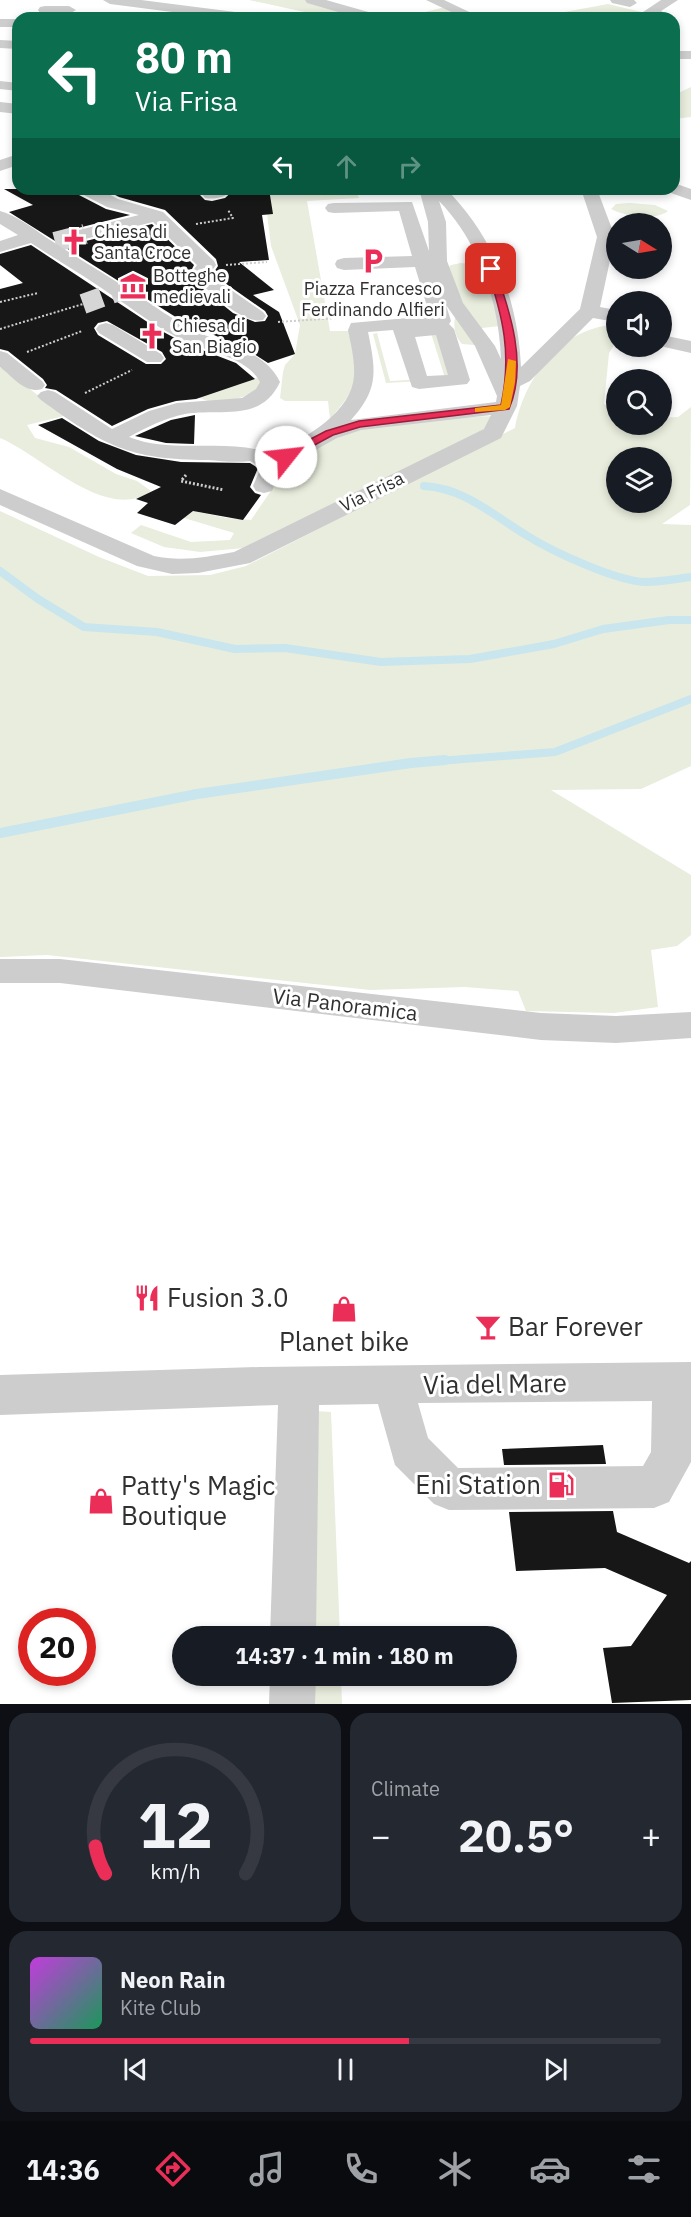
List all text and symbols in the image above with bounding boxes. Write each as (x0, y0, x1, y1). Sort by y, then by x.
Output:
text: 80 m (135, 30, 233, 85)
icon: left (36, 36, 114, 114)
text: Via Frisa (135, 83, 238, 118)
icon: left (267, 150, 300, 183)
icon: ahead (330, 150, 363, 183)
icon: right (393, 150, 426, 183)
north arrow (606, 213, 672, 279)
map controls (606, 213, 672, 513)
place label: Chiesa di Santa Croce (94, 220, 191, 264)
church icon: Chiesa di Santa Croce (59, 227, 89, 257)
pin (465, 243, 516, 294)
parking icon: Piazza Francesco Ferdinando Alfieri (358, 246, 388, 276)
icon: arrive (474, 252, 507, 285)
place label: Botteghe medievali (153, 264, 231, 308)
museum icon: Botteghe medievali (118, 271, 148, 301)
place label: Piazza Francesco Ferdinando Alfieri (301, 277, 445, 321)
button: sound (606, 291, 672, 357)
place label: Chiesa di San Biagio (172, 314, 257, 358)
church icon: Chiesa di San Biagio (137, 321, 167, 351)
button: search (606, 369, 672, 435)
position arrow (254, 425, 318, 489)
button: layers (606, 447, 672, 513)
street label: Via Frisa (336, 466, 408, 517)
street label: Via Panoramica (271, 981, 419, 1027)
place label: Fusion 3.0 (167, 1280, 289, 1314)
restaurant icon: Fusion 3.0 (132, 1283, 162, 1313)
shop icon: Planet bike (329, 1294, 359, 1324)
place label: Bar Forever (508, 1309, 643, 1343)
bar icon: Bar Forever (473, 1312, 503, 1342)
place label: Planet bike (279, 1324, 409, 1358)
street label: Via del Mare (423, 1365, 567, 1401)
place label: Eni Station (415, 1467, 541, 1501)
place label: Patty's Magic Boutique (121, 1468, 275, 1532)
fuel station icon: Eni Station (546, 1470, 576, 1500)
shop icon: Patty's Magic Boutique (86, 1486, 116, 1516)
speed limit sign: 20 (18, 1608, 96, 1686)
text: 14:37 · 1 min · 180 m (235, 1641, 454, 1670)
text: Climate (371, 1775, 440, 1802)
text: 12 (138, 1784, 212, 1865)
text: 20.5° (458, 1806, 574, 1864)
text: − (371, 1814, 391, 1857)
text: + (641, 1814, 661, 1857)
text: km/h (150, 1858, 200, 1886)
text: Neon Rain (120, 1965, 226, 1994)
text: Kite Club (120, 1994, 201, 2021)
icon: previous (119, 2053, 152, 2086)
icon: pause (329, 2053, 362, 2086)
icon: next (539, 2053, 572, 2086)
icon: directions (152, 2148, 194, 2190)
icon: music (246, 2148, 288, 2190)
icon: phone (340, 2148, 382, 2190)
icon: climate (434, 2148, 476, 2190)
icon: car (529, 2148, 571, 2190)
icon: filters (623, 2148, 665, 2190)
text: 14:36 (26, 2152, 100, 2187)

